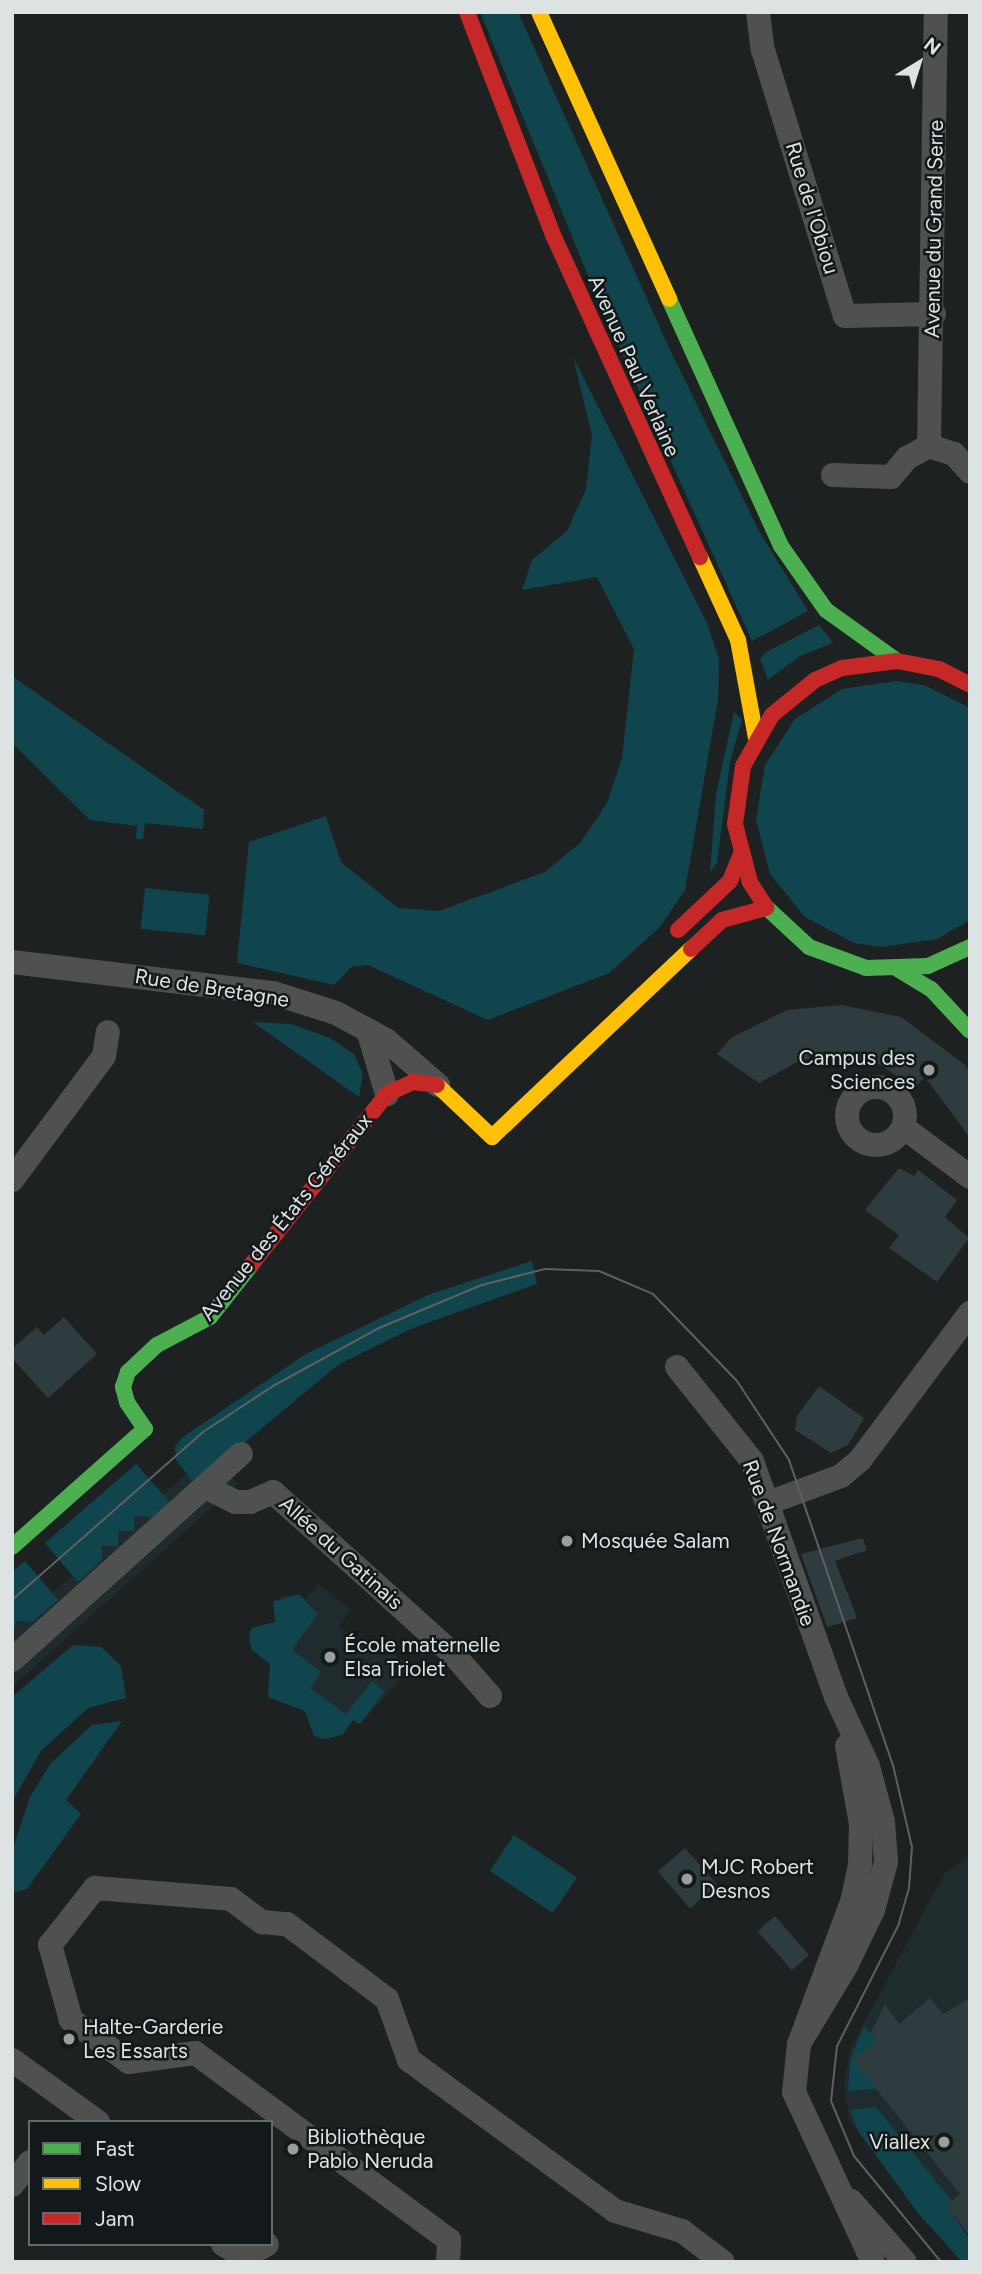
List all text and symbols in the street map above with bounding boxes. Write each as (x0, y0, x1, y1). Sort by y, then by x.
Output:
north arrow (884, 28, 954, 98)
text: N (919, 32, 945, 60)
street label: Avenue du Grand Serre (919, 120, 949, 338)
street label: Rue de l'Obiou (780, 139, 844, 277)
street label: Avenue Paul Verlaine (583, 271, 685, 461)
street label: Rue de Bretagne (133, 963, 291, 1013)
place label: Campus des Sciences (799, 1045, 915, 1095)
marker: Campus des Sciences (921, 1062, 937, 1078)
street label: Avenue des États Généraux (195, 1108, 377, 1326)
street label: Rue de Normandie (737, 1456, 821, 1630)
street label: Allée du Gatinais (274, 1491, 408, 1615)
place label: Mosquée Salam (581, 1528, 730, 1554)
marker: Mosquée Salam (559, 1533, 575, 1549)
place label: École maternelle Elsa Triolet (344, 1632, 500, 1682)
marker: École maternelle Elsa Triolet (322, 1649, 338, 1665)
place label: MJC Robert Desnos (701, 1854, 814, 1904)
marker: MJC Robert Desnos (679, 1871, 695, 1887)
place label: Halte-Garderie Les Essarts (83, 2014, 223, 2064)
marker: Halte-Garderie Les Essarts (61, 2031, 77, 2047)
legend (28, 2120, 273, 2246)
place label: Bibliothèque Pablo Neruda (307, 2124, 434, 2174)
place label: Viallex (869, 2129, 930, 2155)
marker: Viallex (936, 2134, 952, 2150)
text: Fast (95, 2136, 135, 2161)
marker: Bibliothèque Pablo Neruda (285, 2141, 301, 2157)
text: Slow (95, 2171, 141, 2196)
text: Jam (95, 2206, 134, 2231)

